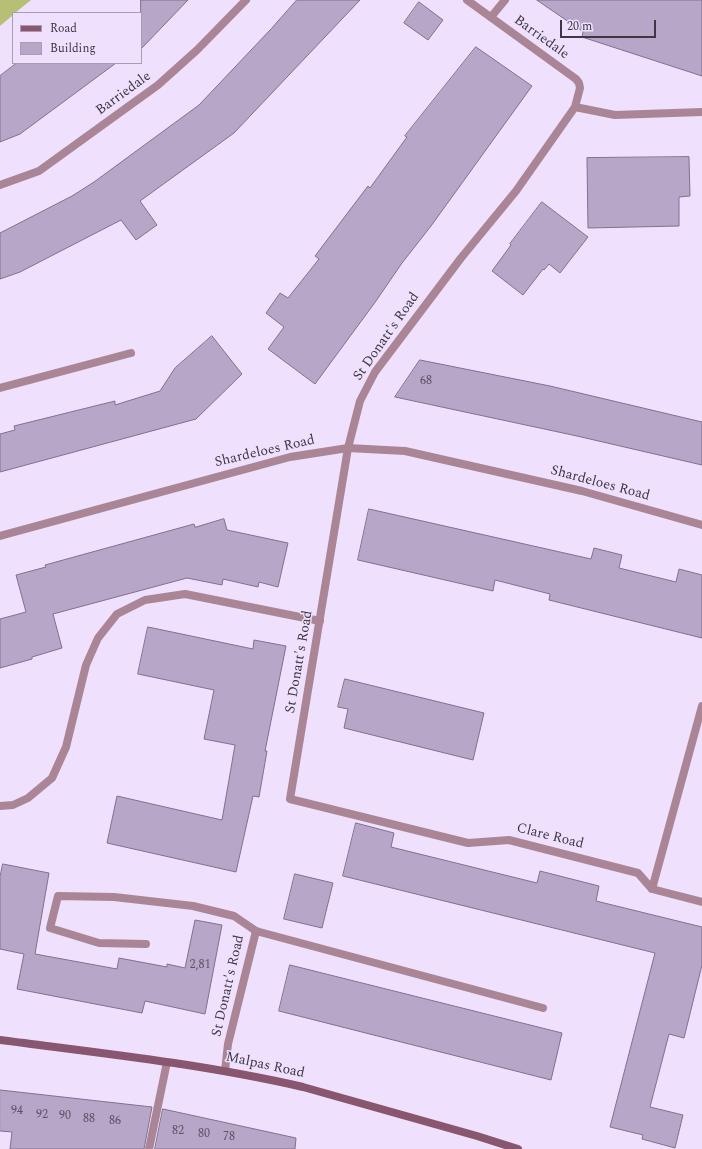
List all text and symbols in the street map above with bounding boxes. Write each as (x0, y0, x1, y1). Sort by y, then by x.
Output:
legend (12, 12, 142, 64)
street label: Barriedale (510, 12, 572, 64)
scale bar (562, 12, 658, 38)
text: 20 m (567, 17, 592, 36)
text: Road (50, 19, 77, 38)
text: Building (50, 39, 96, 58)
street label: Barriedale (93, 68, 155, 120)
street label: St Donatt's Road (350, 290, 424, 384)
house number: 68 (420, 375, 432, 389)
street label: Shardeloes Road (213, 432, 317, 472)
street label: Shardeloes Road (548, 463, 652, 505)
street label: St Donatt's Road (283, 609, 317, 715)
street label: Clare Road (515, 821, 585, 853)
street label: St Donatt's Road (209, 934, 249, 1038)
house number: 2,81 (190, 959, 210, 973)
street label: Malpas Road (224, 1049, 306, 1083)
house number: 94 (11, 1105, 23, 1119)
house number: 92 (36, 1109, 48, 1123)
house number: 90 (59, 1110, 71, 1124)
house number: 88 (83, 1113, 95, 1127)
house number: 86 (109, 1115, 121, 1129)
house number: 82 (172, 1125, 184, 1139)
house number: 80 (198, 1128, 210, 1142)
house number: 78 (223, 1131, 235, 1145)

